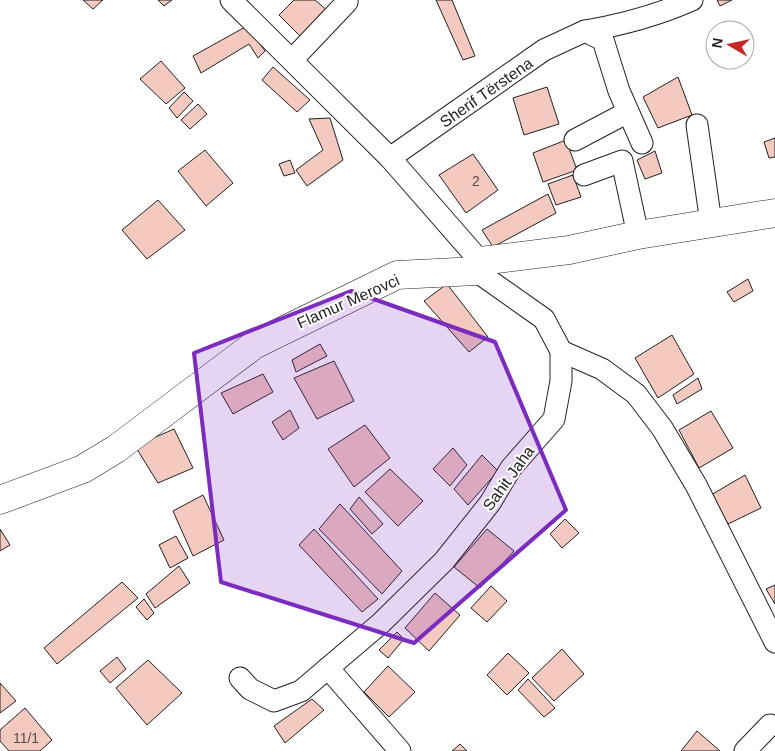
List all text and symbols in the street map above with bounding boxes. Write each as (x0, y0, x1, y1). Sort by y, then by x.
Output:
north arrow (705, 20, 755, 70)
text: N (708, 37, 726, 49)
street label: Sherif Tërstena (437, 54, 536, 131)
house number: 2 (472, 173, 480, 189)
street label: Flamur Merovci (294, 271, 402, 332)
street label: Sahit Jaha (479, 443, 538, 514)
house number: 11/1 (13, 730, 39, 746)

